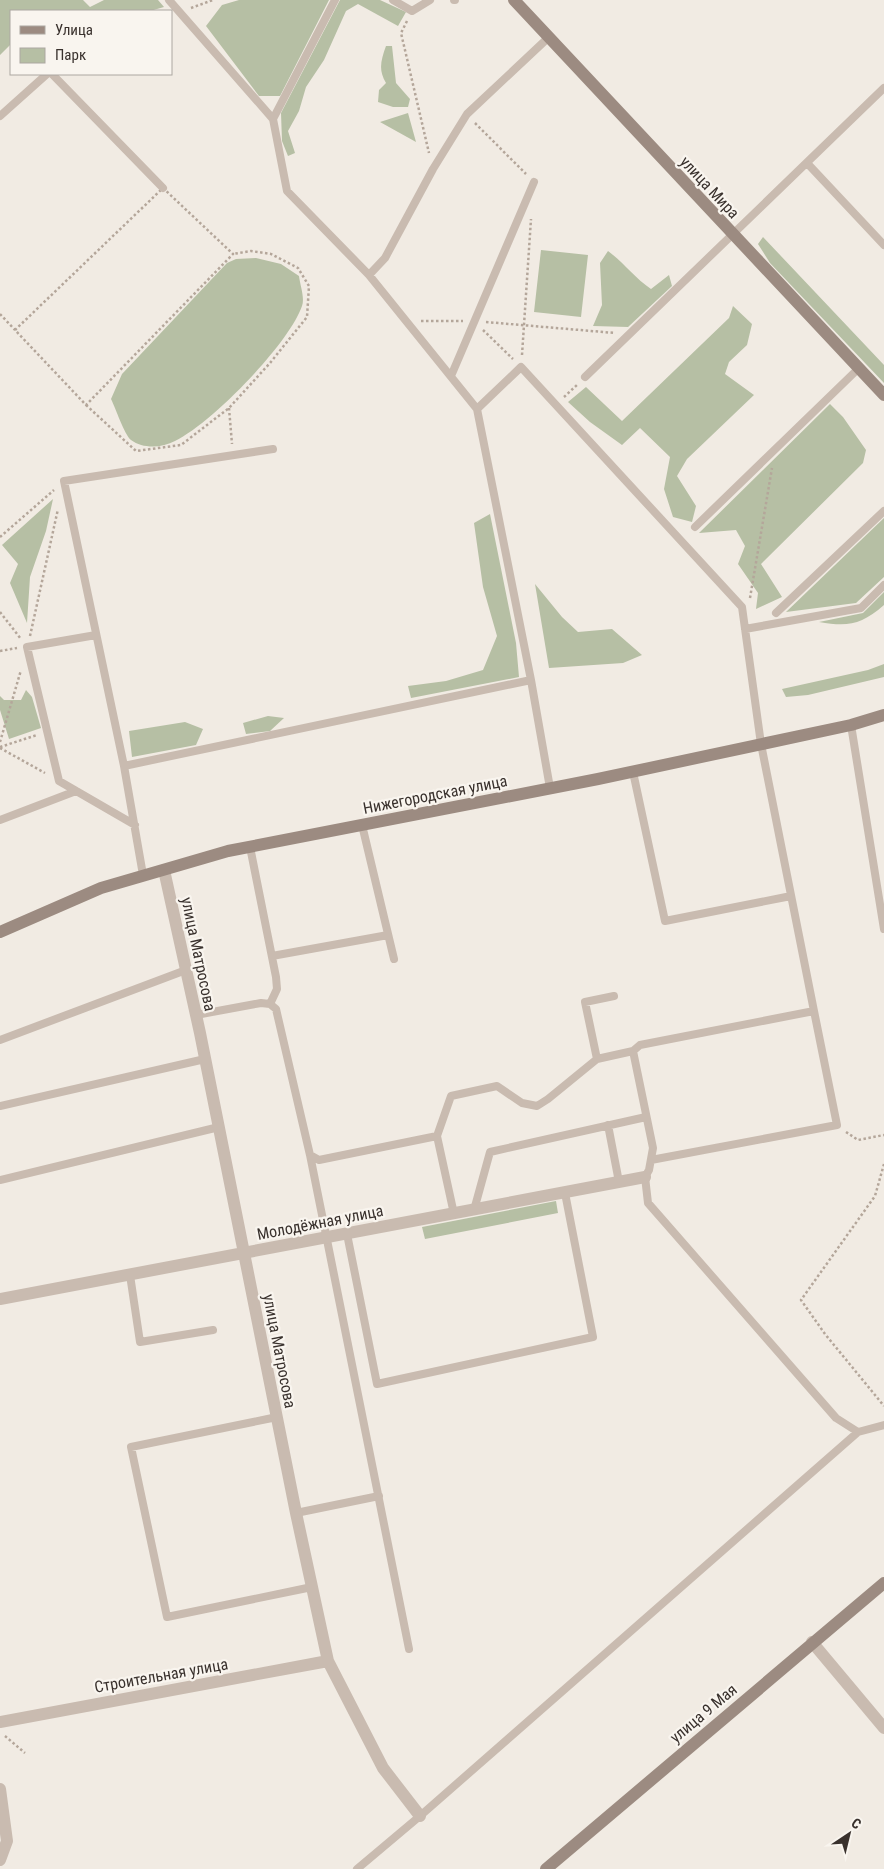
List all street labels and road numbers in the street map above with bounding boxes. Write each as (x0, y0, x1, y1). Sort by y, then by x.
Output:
street label: улица Мира (676, 152, 743, 222)
street label: Нижегородская улица (361, 771, 509, 818)
street label: улица Матросова (177, 895, 220, 1013)
street label: Молодёжная улица (255, 1201, 385, 1244)
street label: улица Матросова (259, 1292, 300, 1410)
street label: Строительная улица (93, 1654, 229, 1697)
street label: улица 9 Мая (666, 1680, 741, 1747)

